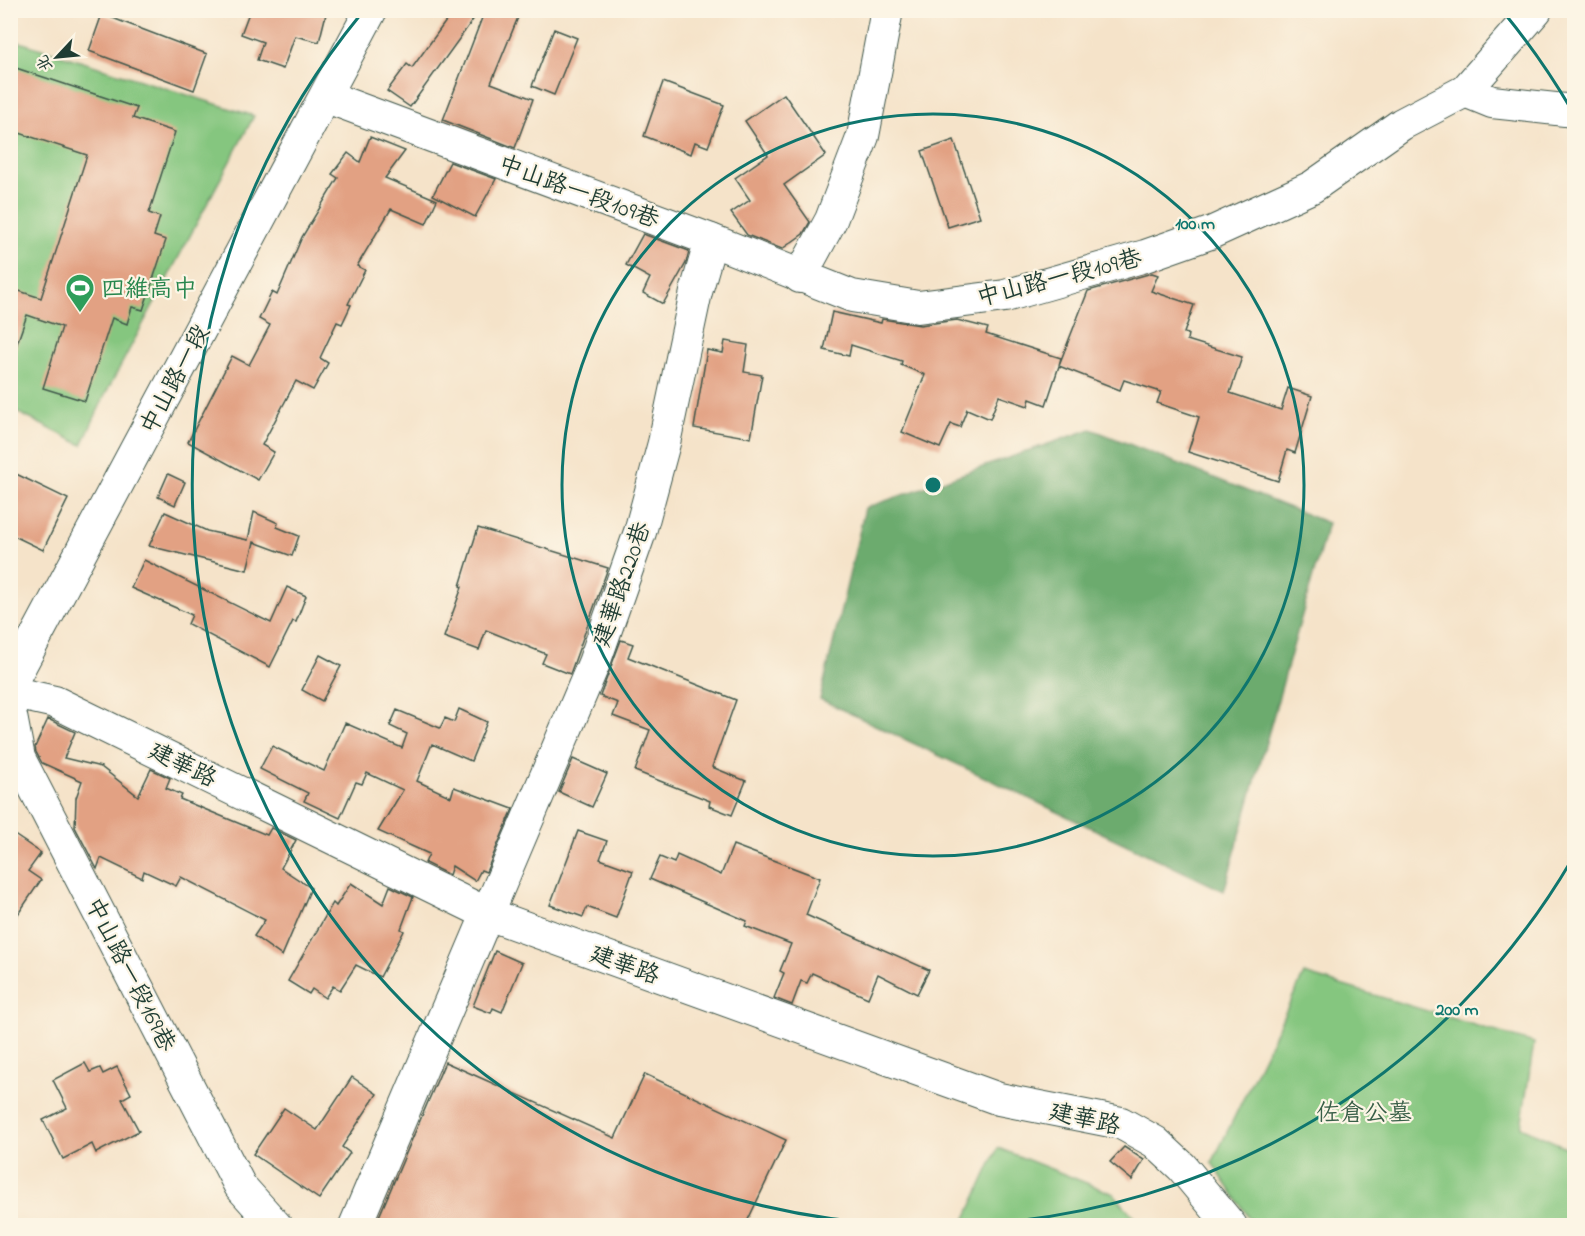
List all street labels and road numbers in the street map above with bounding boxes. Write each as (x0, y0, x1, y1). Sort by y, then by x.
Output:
street label: 中山路一段109巷 (493, 148, 664, 239)
street label: 中山路一段109巷 (973, 242, 1146, 317)
street label: 中山路一段 (133, 319, 220, 441)
street label: 建華路220巷 (586, 518, 661, 652)
street label: 建華路 (142, 735, 222, 798)
street label: 中山路一段169巷 (75, 892, 183, 1059)
street label: 建華路 (584, 938, 664, 995)
street label: 建華路 (1045, 1095, 1123, 1146)

